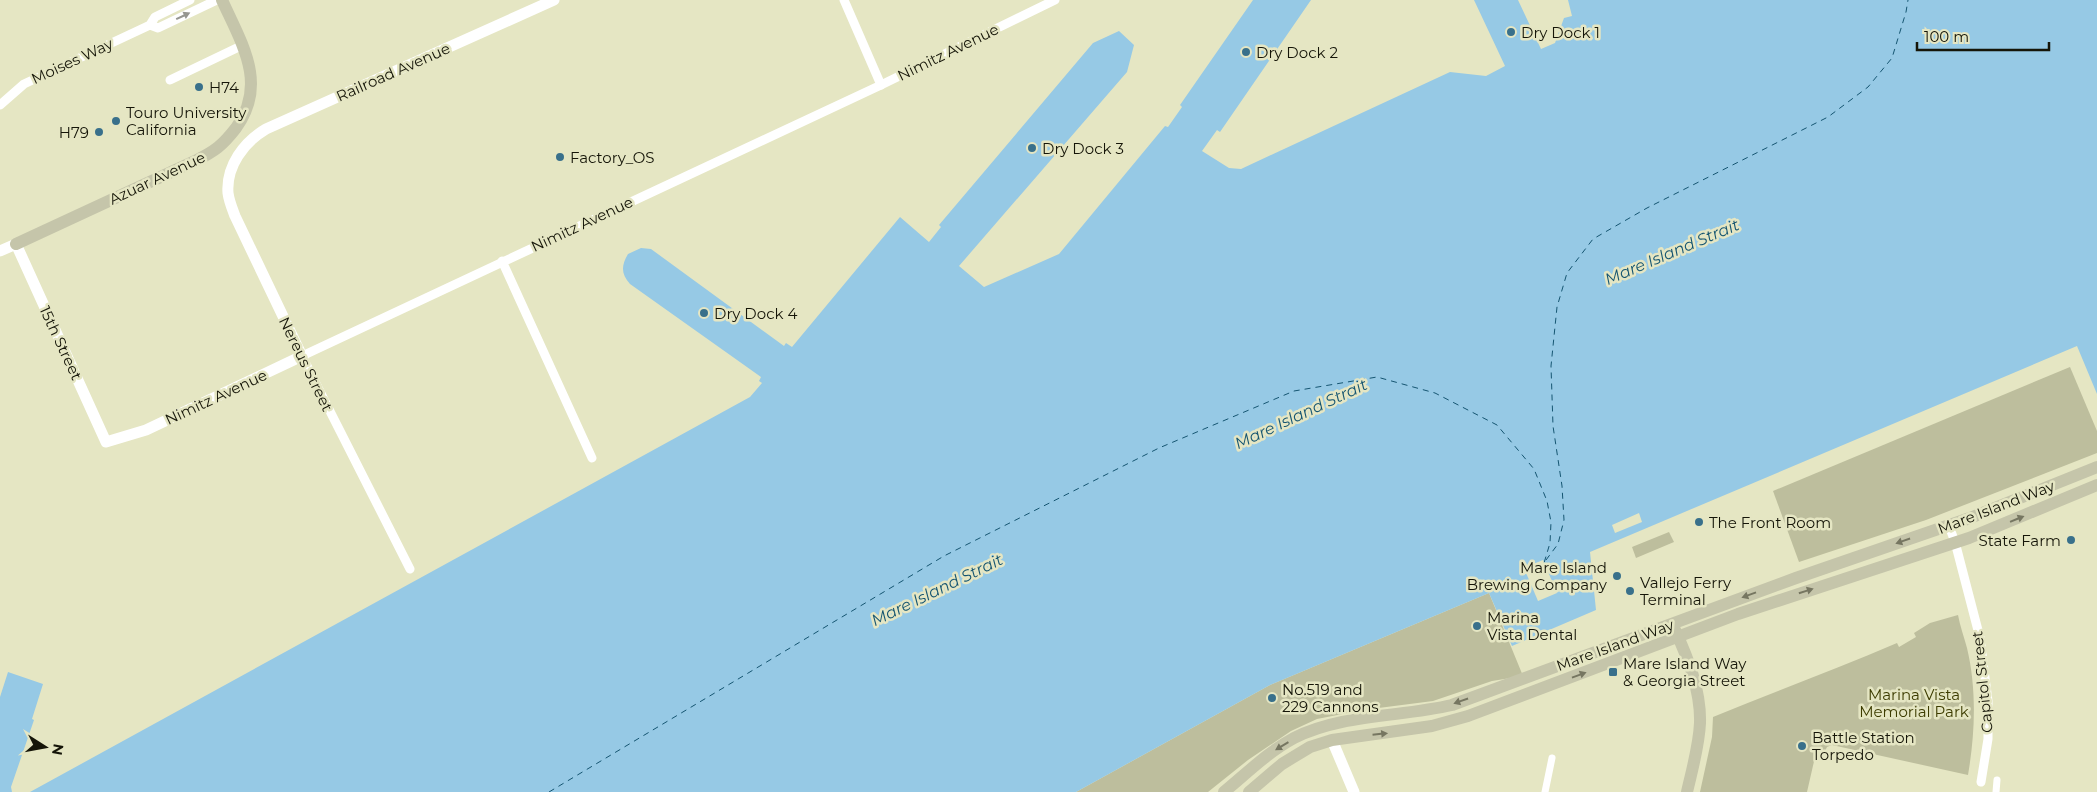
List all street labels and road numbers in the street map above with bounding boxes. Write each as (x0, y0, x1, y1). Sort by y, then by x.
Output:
street label: Nimitz Avenue (894, 19, 1002, 85)
street label: Moises Way (28, 33, 117, 88)
street label: Railroad Avenue (333, 38, 453, 106)
street label: Azuar Avenue (106, 147, 208, 209)
street label: Nimitz Avenue (528, 192, 636, 256)
street label: 15th Street (36, 303, 86, 383)
street label: Nereus Street (275, 314, 337, 414)
street label: Nimitz Avenue (162, 365, 270, 429)
street label: Mare Island Way (1935, 476, 2058, 538)
street label: Mare Island Way (1554, 615, 1677, 675)
street label: Capitol Street (1967, 630, 1997, 734)

